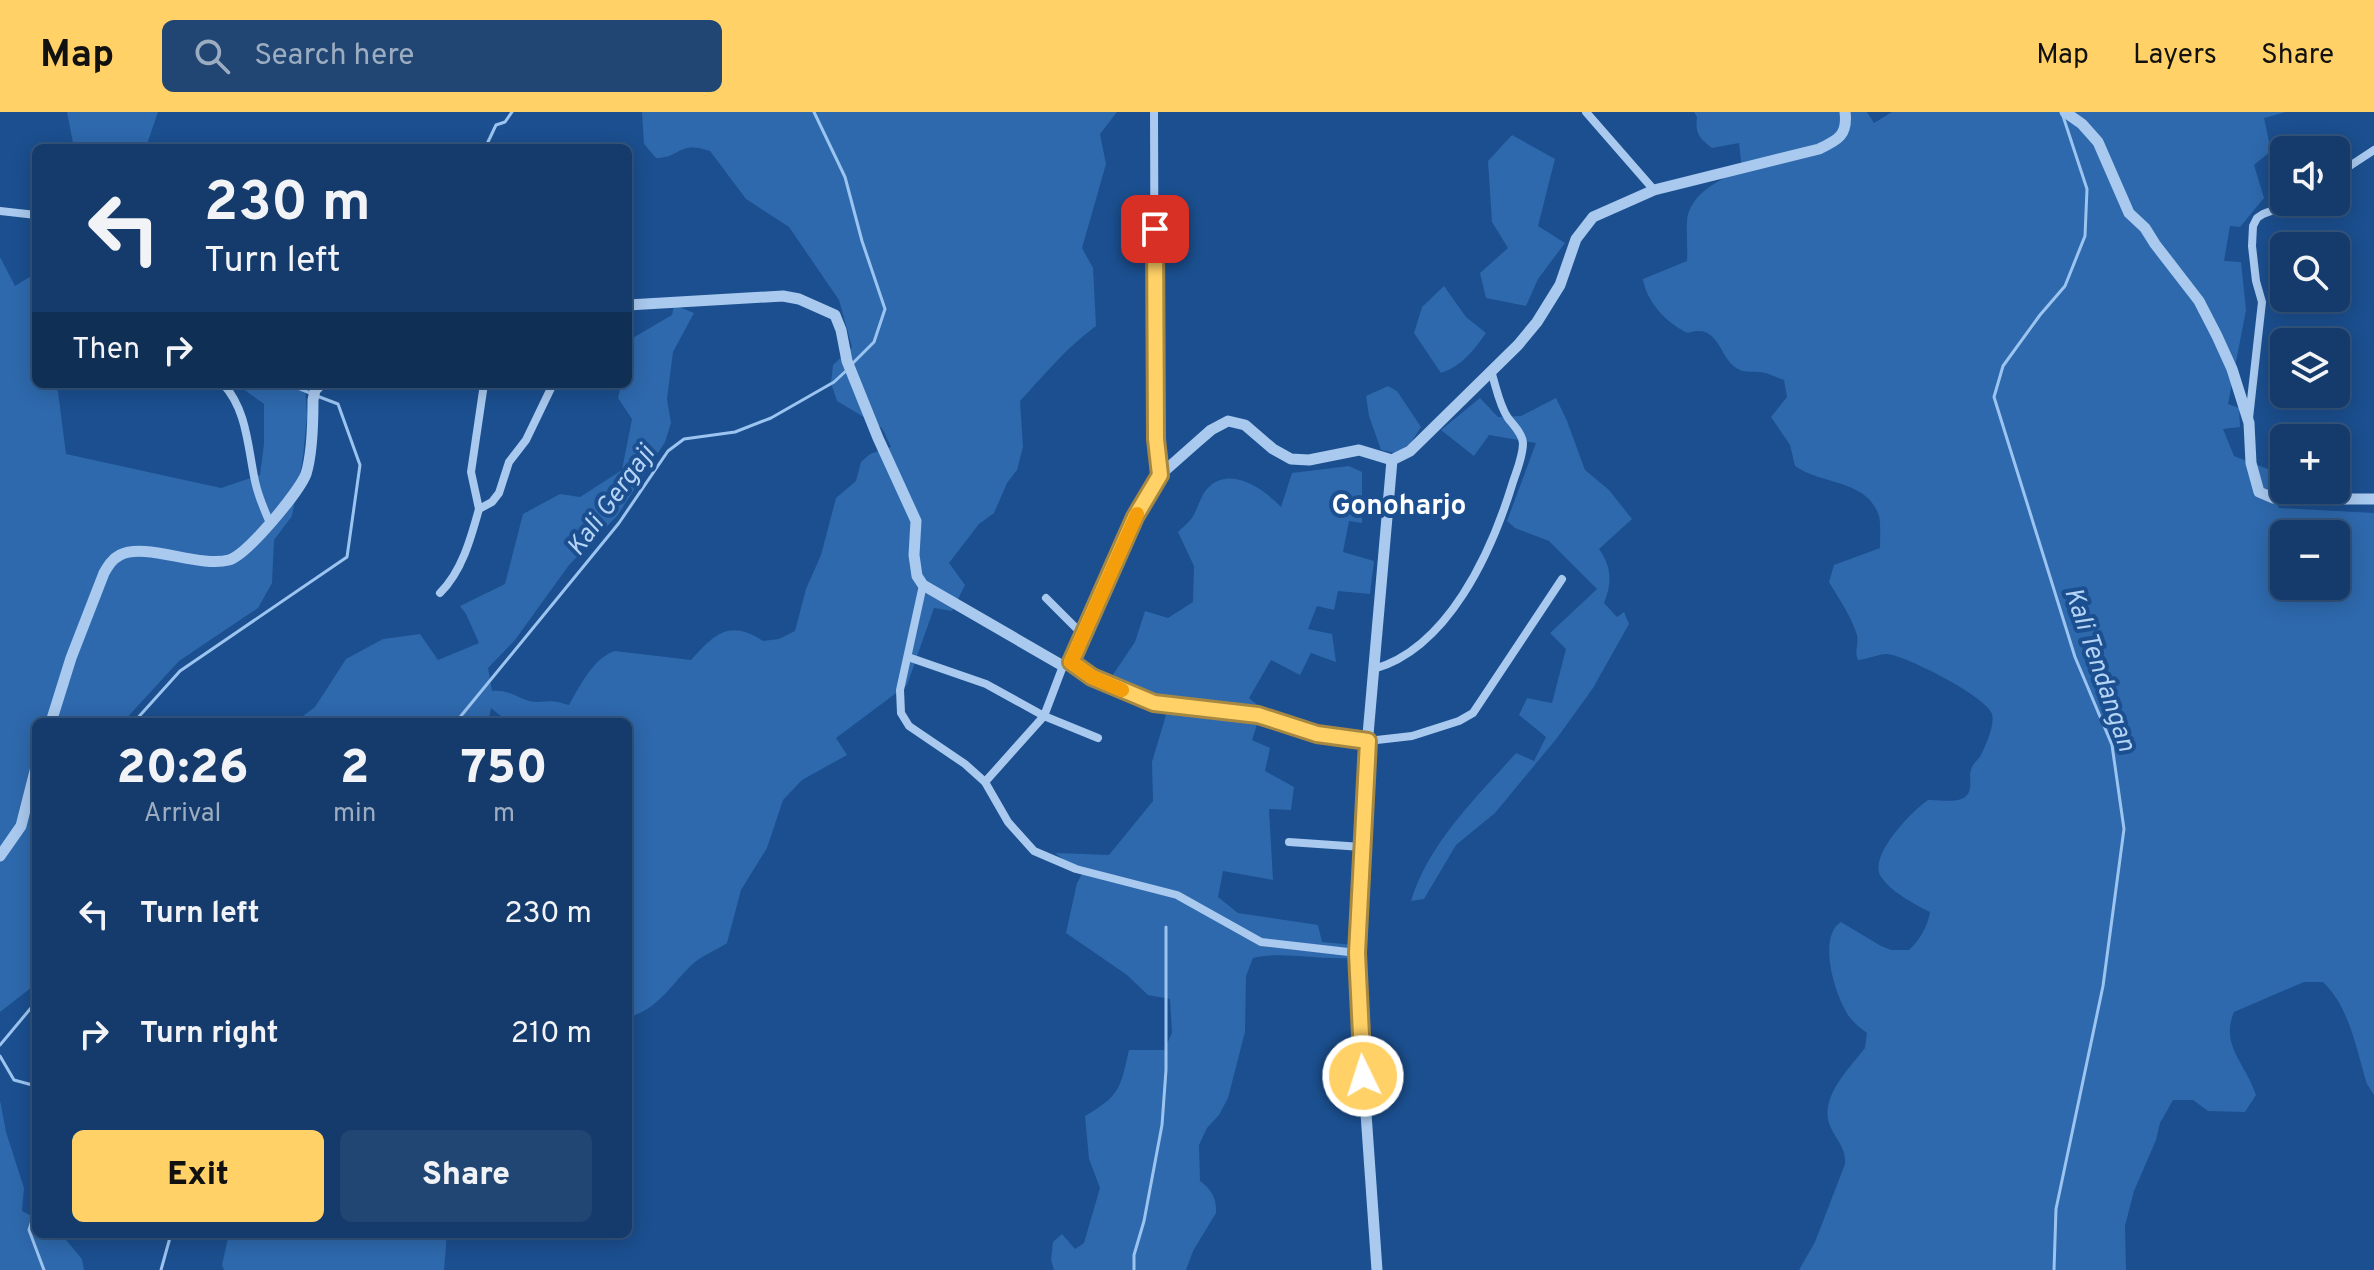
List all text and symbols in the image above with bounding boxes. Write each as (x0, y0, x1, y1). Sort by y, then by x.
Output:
search box (162, 20, 722, 92)
text: Map (40, 32, 114, 81)
icon: search (190, 34, 234, 78)
text: Search here (254, 38, 414, 75)
text: Map (2036, 38, 2089, 74)
text: Layers (2133, 38, 2217, 74)
text: Share (2261, 38, 2334, 74)
map controls (2270, 136, 2350, 600)
button: sound (2270, 136, 2350, 216)
text: 230 m (204, 170, 371, 240)
icon: left (72, 176, 176, 280)
pin (1121, 195, 1189, 263)
icon: arrive (1133, 207, 1177, 251)
button: search (2270, 232, 2350, 312)
text: Turn left (204, 239, 341, 285)
icon: right (156, 328, 200, 372)
button: layers (2270, 328, 2350, 408)
text: Then (72, 332, 140, 369)
button: + (2270, 424, 2350, 504)
water label: Kali Gergaji (561, 438, 664, 563)
district label: Gonoharjo (1332, 489, 1466, 525)
button: − (2270, 520, 2350, 600)
water label: Kali Tendangan (2055, 584, 2142, 756)
text: 20:26 (116, 740, 249, 800)
text: 2 (340, 740, 369, 800)
text: 750 (461, 740, 548, 800)
text: Arrival (144, 798, 221, 831)
text: min (333, 798, 376, 831)
text: m (493, 798, 515, 831)
icon: left (72, 892, 116, 936)
text: Turn left (140, 896, 260, 933)
text: 230 m (504, 896, 592, 933)
icon: right (72, 1012, 116, 1056)
text: Turn right (140, 1016, 278, 1053)
text: 210 m (511, 1016, 592, 1053)
position arrow (1321, 1034, 1405, 1118)
button: Exit (72, 1130, 324, 1222)
button: Share (340, 1130, 592, 1222)

